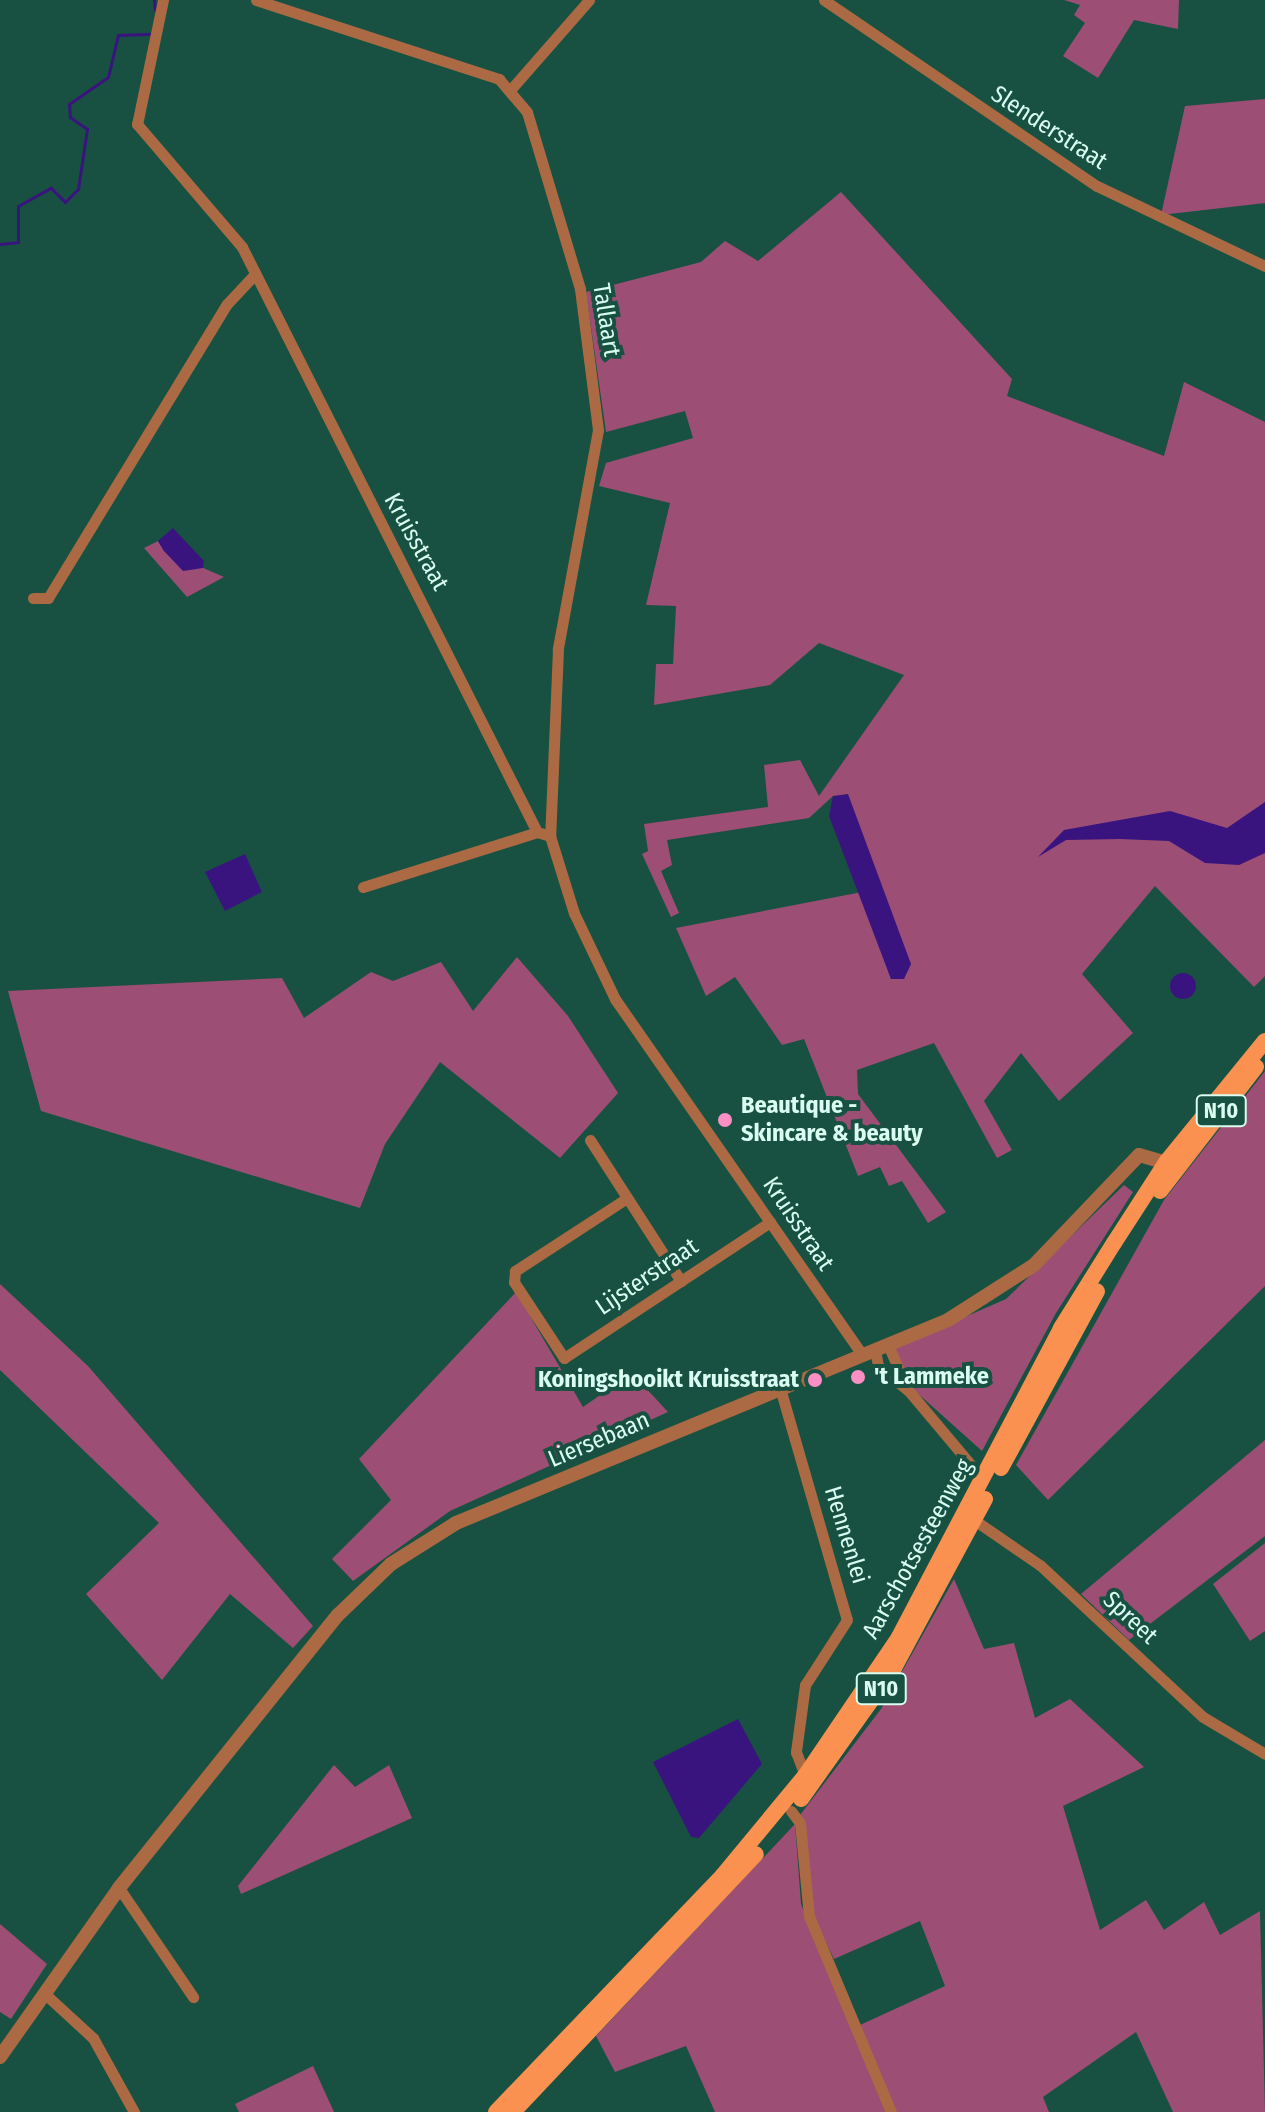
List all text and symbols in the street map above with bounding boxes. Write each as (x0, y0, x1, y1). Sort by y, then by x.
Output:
street label: Slenderstraat (986, 80, 1112, 176)
street label: Tallaart (586, 281, 626, 359)
street label: Kruisstraat (378, 488, 454, 596)
place label: Beautique - Skincare & beauty (741, 1092, 923, 1148)
road number: N10 (1195, 1093, 1247, 1129)
marker: Beautique - Skincare & beauty (716, 1111, 734, 1129)
street label: Kruisstraat (756, 1172, 840, 1276)
street label: Lijsterstraat (590, 1232, 704, 1322)
place label: 't Lammeke (874, 1363, 989, 1391)
place label: Koningshooikt Kruisstraat (538, 1366, 799, 1394)
marker: 't Lammeke (849, 1368, 867, 1386)
marker: Koningshooikt Kruisstraat (806, 1371, 824, 1389)
street label: Liersebaan (544, 1406, 654, 1474)
street label: Aarschotsesteenweg (857, 1454, 979, 1644)
street label: Hennenlei (818, 1483, 874, 1587)
street label: Spreet (1097, 1586, 1163, 1650)
road number: N10 (855, 1671, 907, 1707)

